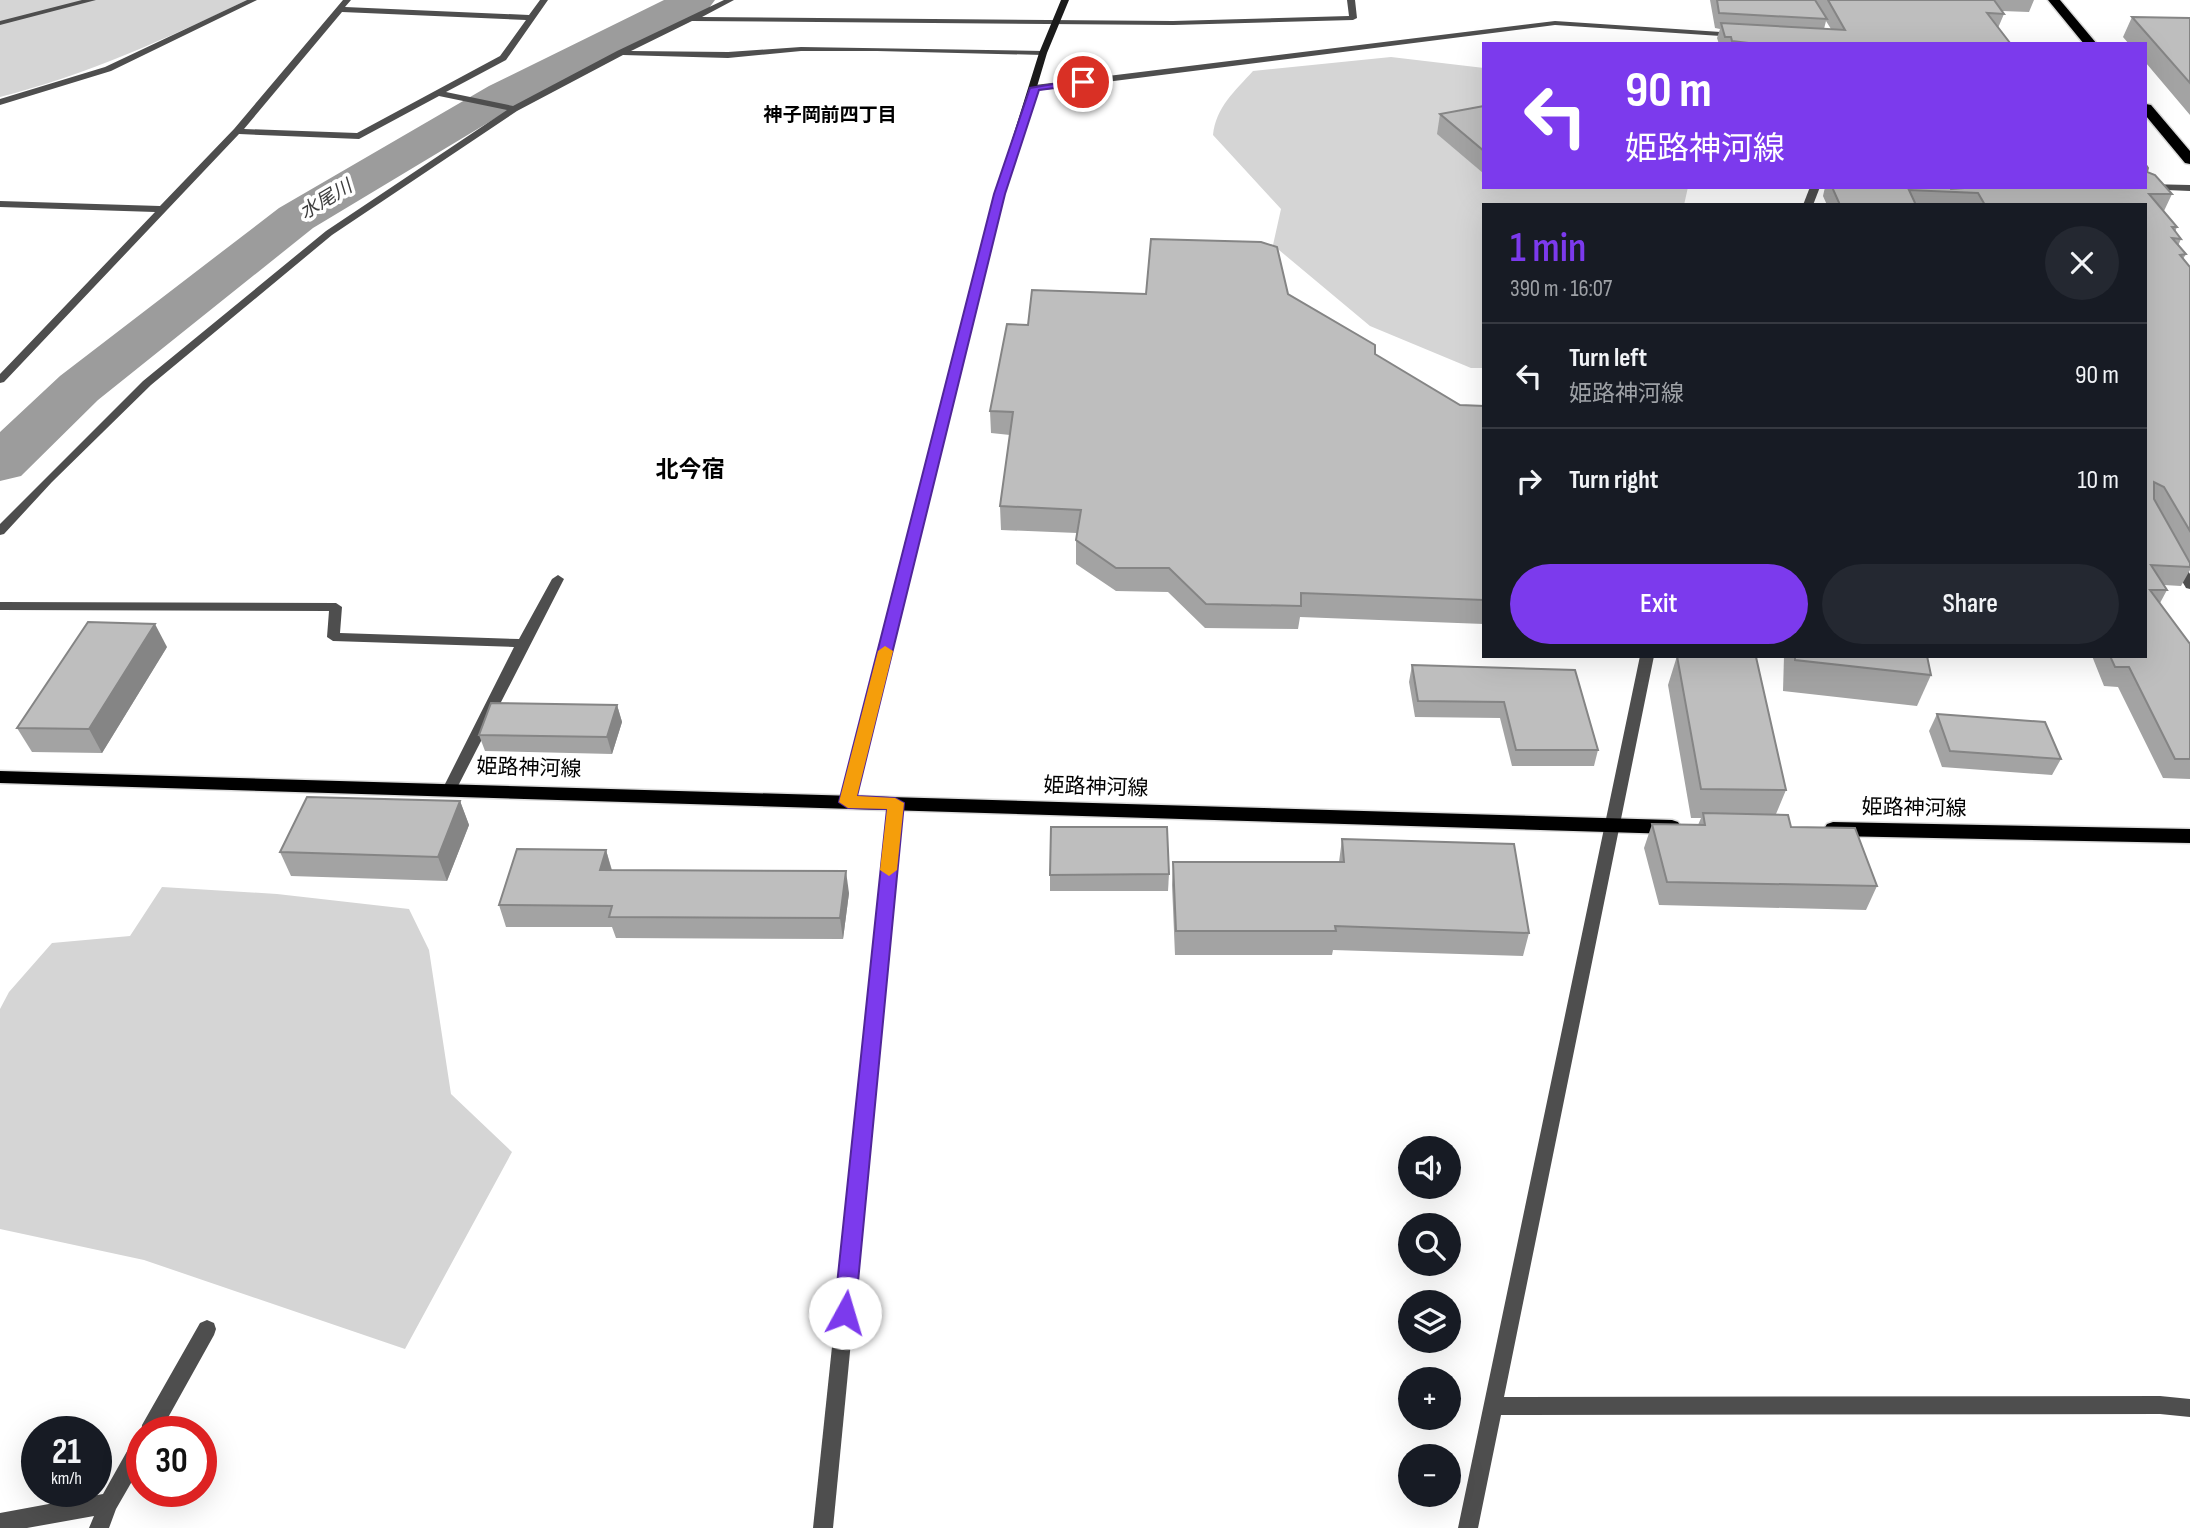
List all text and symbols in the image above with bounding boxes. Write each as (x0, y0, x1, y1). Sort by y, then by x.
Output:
pin (1053, 52, 1113, 112)
text: 90 m (1625, 62, 1712, 121)
icon: arrive (1064, 63, 1102, 101)
icon: left (1510, 70, 1601, 161)
district label: 神子岡前四丁目 (763, 104, 897, 127)
text: 姫路神河線 (1625, 130, 1785, 169)
water label: 水尾川 (296, 174, 358, 225)
text: 1 min (1510, 223, 1586, 274)
button: close (2045, 226, 2119, 300)
text: 390 m · 16:07 (1510, 275, 1612, 303)
text: Turn left (1569, 343, 1647, 374)
icon: left (1510, 357, 1548, 395)
text: 90 m (2075, 360, 2119, 391)
text: 姫路神河線 (1569, 380, 1684, 408)
district label: 北今宿 (656, 456, 725, 484)
icon: right (1510, 462, 1548, 500)
text: Turn right (1569, 465, 1658, 496)
text: 10 m (2077, 465, 2119, 496)
button: Exit (1510, 564, 1808, 644)
button: Share (1822, 564, 2119, 644)
street label: 姫路神河線 (476, 754, 582, 782)
street label: 姫路神河線 (1043, 773, 1149, 801)
street label: 姫路神河線 (1861, 795, 1967, 821)
map controls (1398, 1136, 1461, 1507)
button: sound (1398, 1136, 1461, 1199)
button: search (1398, 1213, 1461, 1276)
position arrow (808, 1276, 882, 1350)
button: layers (1398, 1290, 1461, 1353)
button: + (1398, 1367, 1461, 1430)
speed limit sign: 30 (126, 1416, 217, 1507)
text: 21 (52, 1431, 81, 1474)
button: − (1398, 1444, 1461, 1507)
text: km/h (51, 1468, 82, 1489)

